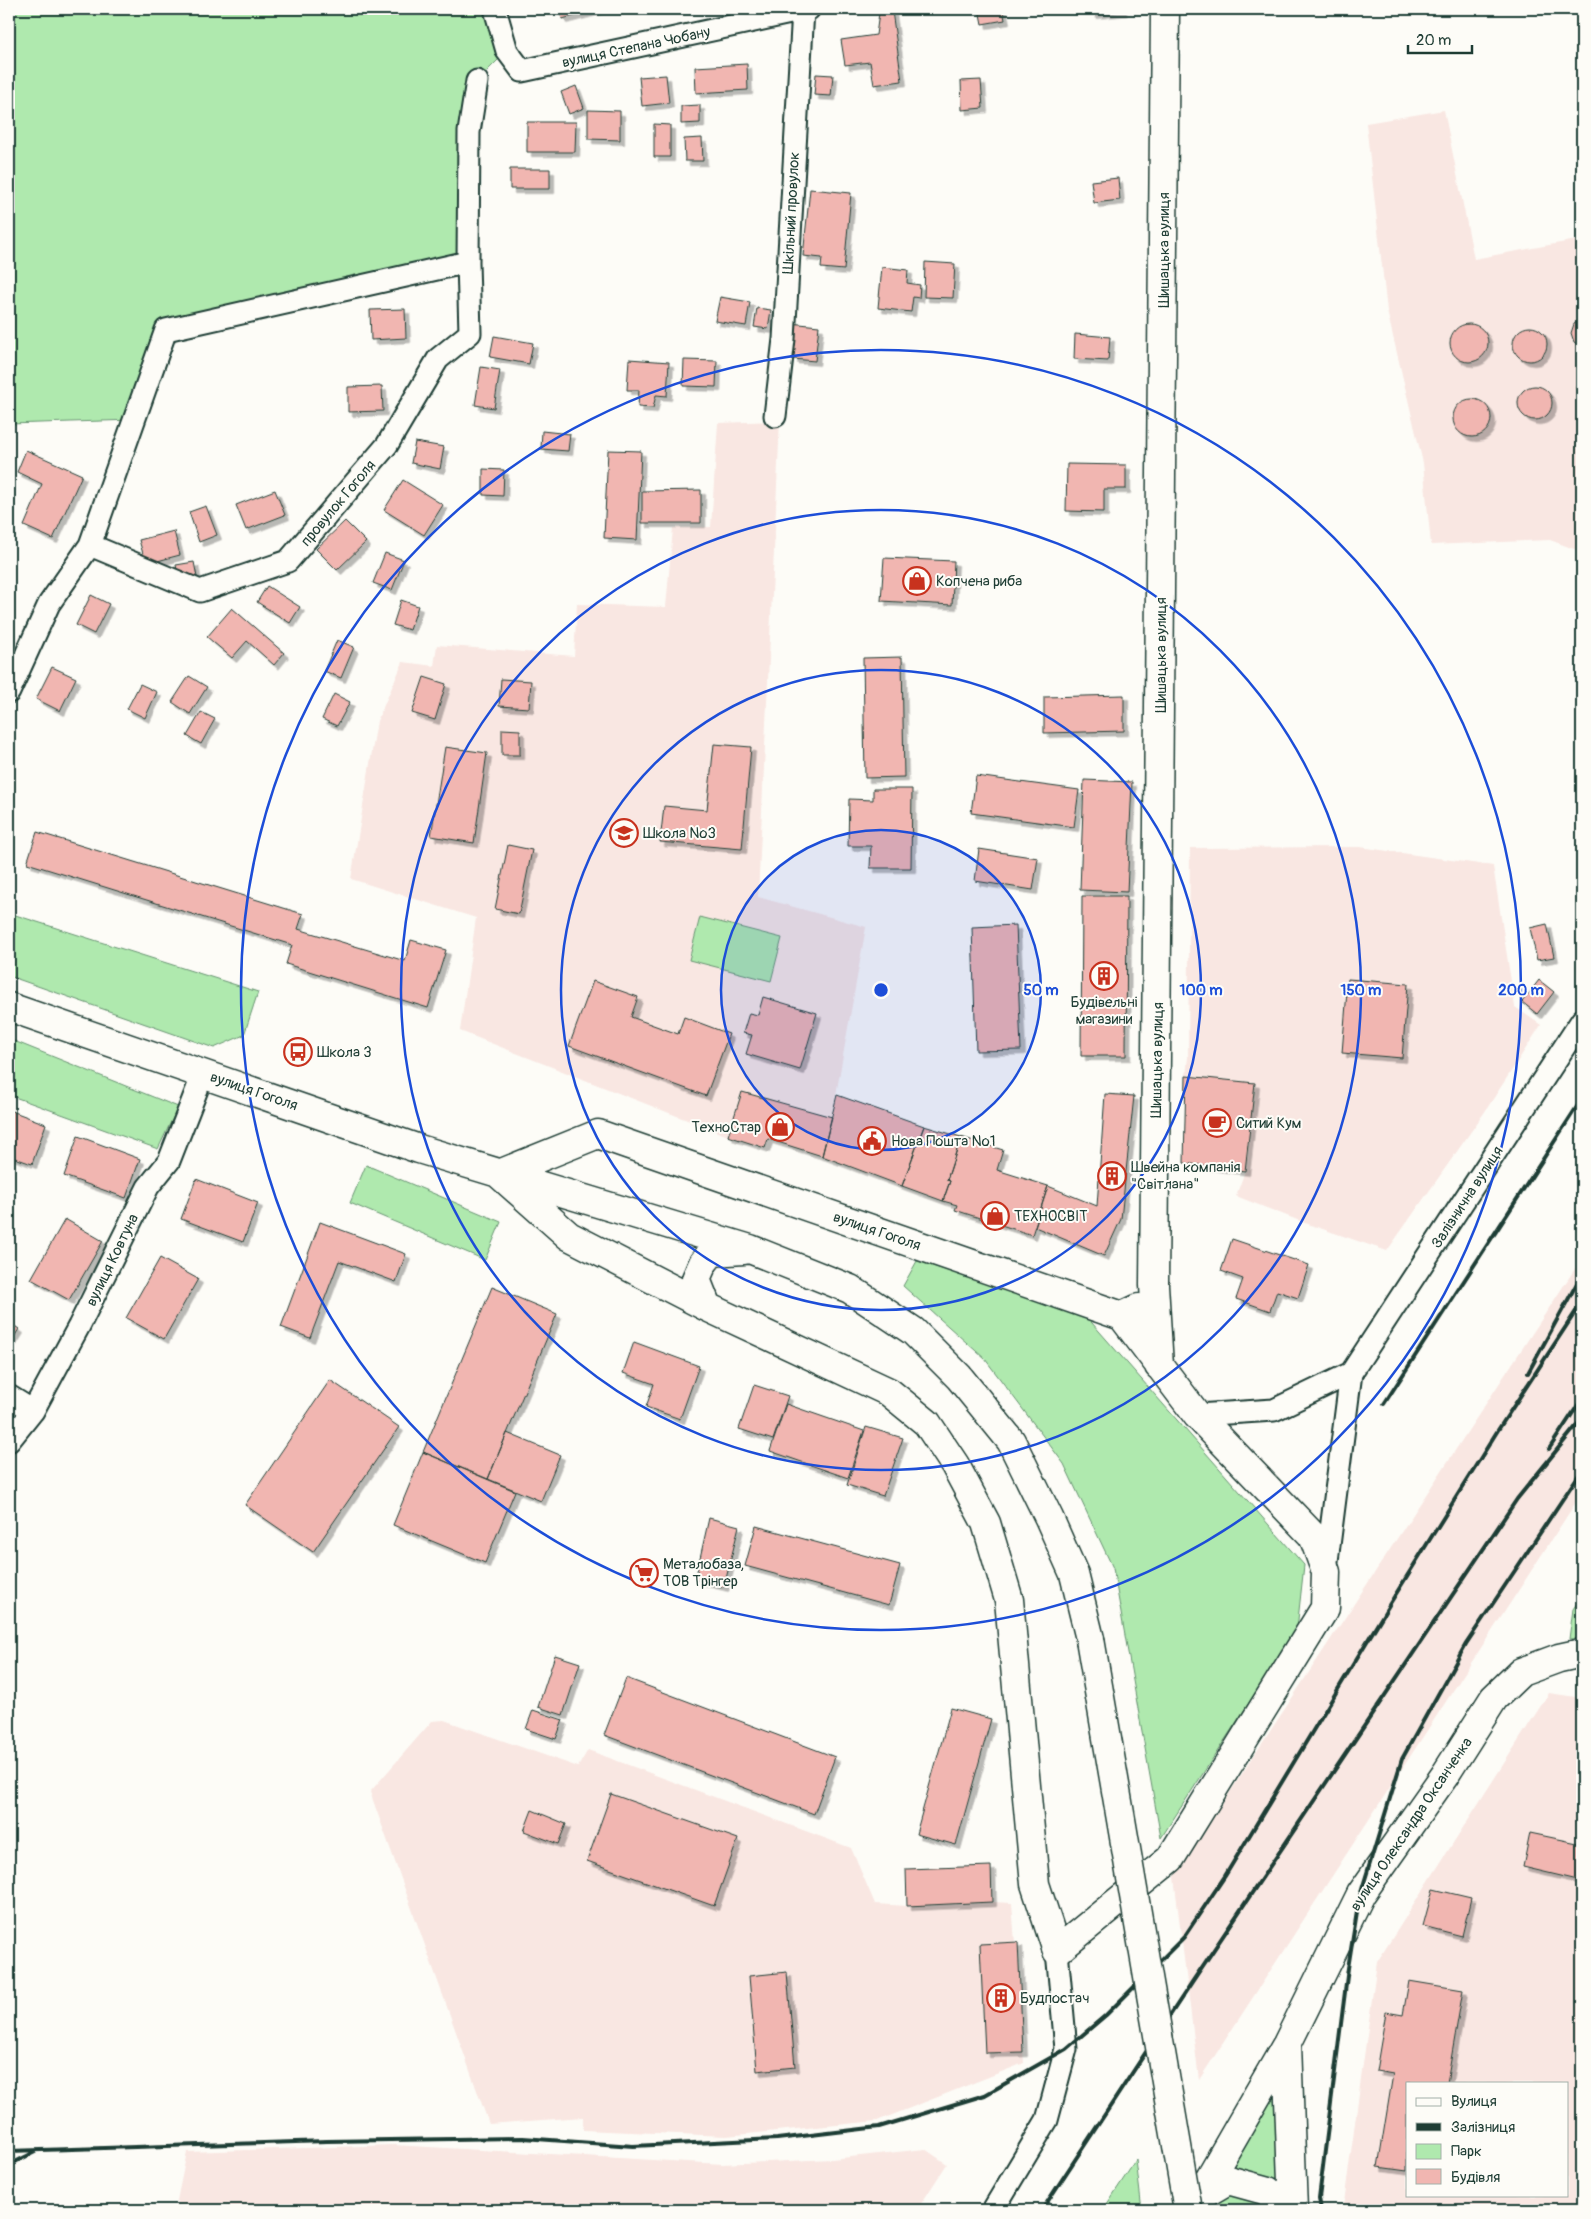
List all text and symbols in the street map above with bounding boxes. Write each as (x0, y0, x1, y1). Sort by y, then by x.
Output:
street label: вулиця Степана Чобану (560, 22, 713, 72)
scale bar (1408, 22, 1472, 54)
text: 20 m (1416, 31, 1451, 50)
street label: Шкільний провулок (779, 151, 804, 275)
street label: Шишацька вулиця (1155, 192, 1174, 308)
street label: провулок Гоголя (297, 456, 380, 550)
shop icon: Копчена риба (902, 566, 932, 596)
place label: Копчена риба (936, 572, 1022, 591)
street label: Шишацька вулиця (1152, 597, 1171, 713)
school or university icon: Школа №3 (609, 818, 639, 848)
place label: Школа №3 (643, 824, 716, 843)
building icon: Будівельні магазини (1089, 961, 1119, 991)
centre of rings (872, 981, 890, 999)
text: 50 m (1024, 981, 1058, 1000)
text: 100 m (1180, 981, 1222, 1000)
text: 150 m (1341, 981, 1381, 1000)
text: 200 m (1498, 981, 1544, 1000)
place label: Будівельні магазини (1071, 993, 1138, 1029)
street label: Шишацька вулиця (1147, 1002, 1168, 1118)
bus stop icon: Школа 3 (283, 1037, 313, 1067)
place label: Школа 3 (317, 1043, 372, 1062)
street label: вулиця Гоголя (208, 1068, 300, 1115)
cafe icon: Ситий Кум (1202, 1108, 1232, 1138)
shop icon: ТехноСтар (765, 1112, 795, 1142)
place label: Ситий Кум (1236, 1114, 1302, 1133)
place label: ТехноСтар (691, 1118, 761, 1137)
public building icon: Нова Пошта №1 (857, 1126, 887, 1156)
place label: Нова Пошта №1 (891, 1132, 996, 1151)
street label: Залізнична вулиця (1427, 1143, 1508, 1252)
place label: Швейна компанія "Світлана" (1131, 1158, 1240, 1194)
building icon: Швейна компанія "Світлана" (1097, 1161, 1127, 1191)
shop icon: ТЕХНОСВІТ (980, 1201, 1010, 1231)
place label: ТЕХНОСВІТ (1014, 1207, 1088, 1226)
street label: вулиця Гоголя (831, 1208, 923, 1255)
street label: вулиця Ковтуна (82, 1211, 143, 1310)
place label: Металобаза, ТОВ Трінгер (663, 1555, 744, 1591)
supermarket icon: Металобаза, ТОВ Трінгер (629, 1558, 659, 1588)
street label: вулиця Олександра Оксанченка (1346, 1734, 1477, 1915)
building icon: Будпостач (986, 1983, 1016, 2013)
place label: Будпостач (1020, 1989, 1089, 2008)
legend (1406, 2082, 1568, 2196)
text: Вулиця (1451, 2092, 1497, 2111)
text: Залізниця (1451, 2118, 1515, 2137)
text: Парк (1451, 2142, 1482, 2161)
text: Будівля (1451, 2168, 1500, 2187)

